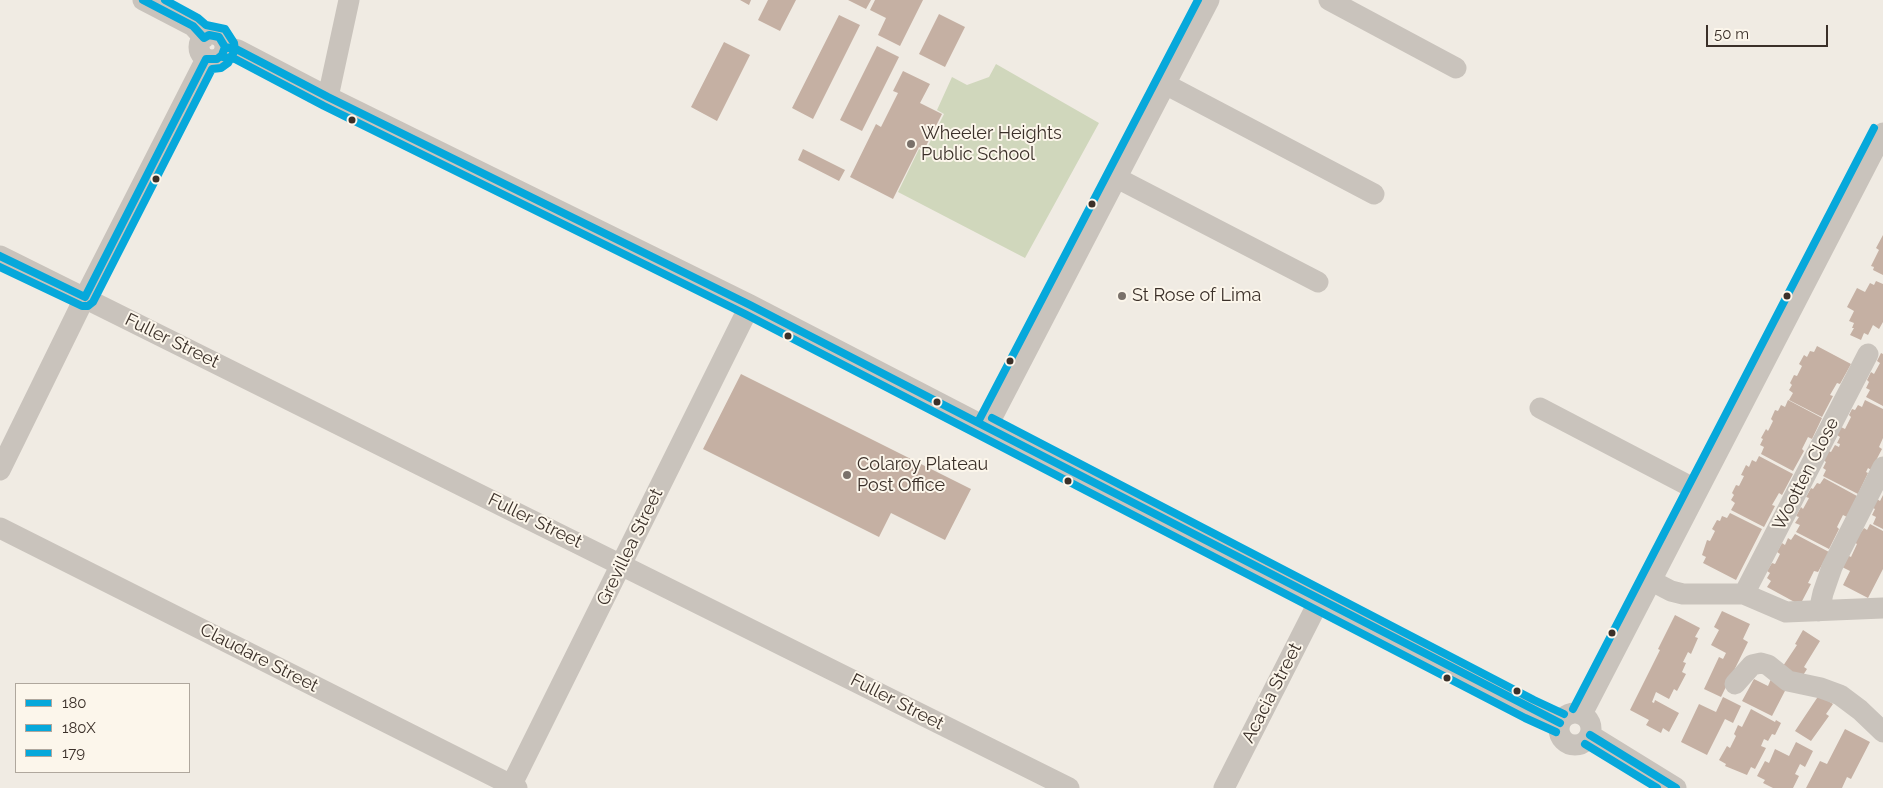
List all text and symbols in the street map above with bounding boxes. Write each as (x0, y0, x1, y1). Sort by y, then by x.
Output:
scale bar (1708, 15, 1830, 47)
text: 50 m (1714, 25, 1749, 43)
unlabelled marker (347, 115, 357, 125)
place label: Wheeler Heights Public School (921, 123, 1062, 166)
marker: Wheeler Heights Public School (905, 138, 917, 150)
unlabelled marker (151, 174, 161, 184)
unlabelled marker (1087, 199, 1097, 209)
place label: St Rose of Lima (1132, 285, 1261, 307)
marker: St Rose of Lima (1116, 290, 1128, 302)
unlabelled marker (1782, 291, 1792, 301)
street label: Fuller Street (121, 309, 223, 373)
unlabelled marker (783, 331, 793, 341)
unlabelled marker (1005, 356, 1015, 366)
unlabelled marker (932, 397, 942, 407)
street label: Wootten Close (1768, 414, 1844, 534)
place label: Colaroy Plateau Post Office (857, 454, 988, 496)
marker: Colaroy Plateau Post Office (841, 469, 853, 481)
unlabelled marker (1063, 476, 1073, 486)
street label: Grevillea Street (592, 485, 668, 609)
street label: Fuller Street (484, 489, 586, 553)
street label: Claudare Street (196, 619, 322, 697)
unlabelled marker (1607, 628, 1617, 638)
street label: Acacia Street (1237, 639, 1307, 747)
street label: Fuller Street (847, 669, 947, 735)
unlabelled marker (1442, 673, 1452, 683)
legend (15, 683, 190, 773)
unlabelled marker (1512, 686, 1522, 696)
text: 180 (62, 694, 87, 712)
text: 180X (62, 719, 96, 737)
text: 179 (62, 744, 85, 762)

